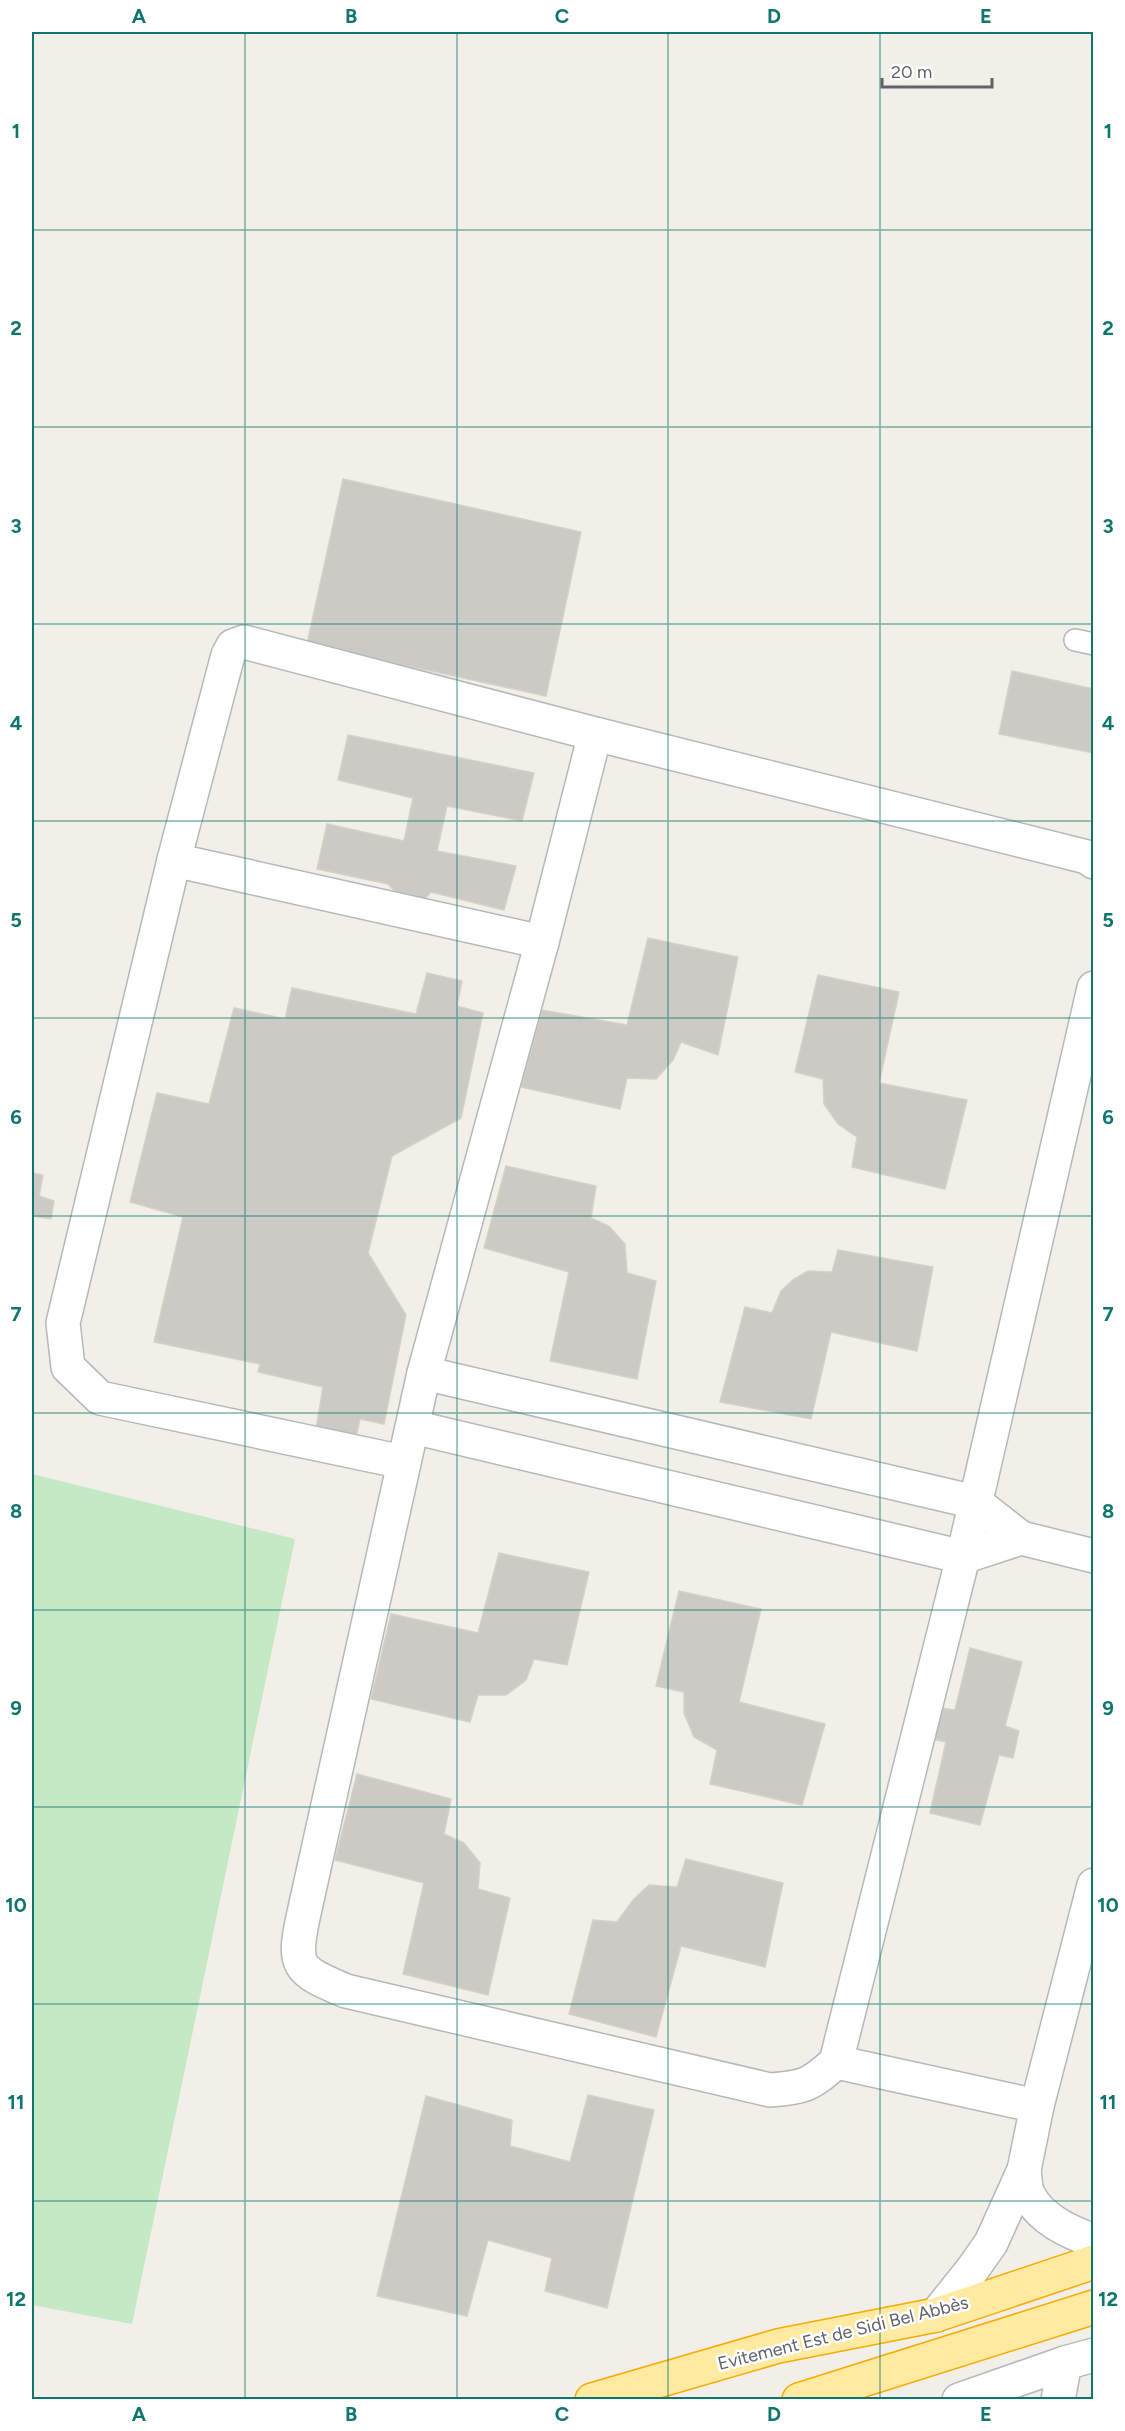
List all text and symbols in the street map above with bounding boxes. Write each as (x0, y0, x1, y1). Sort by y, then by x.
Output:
text: A (132, 4, 147, 28)
text: B (345, 4, 357, 28)
text: C (555, 4, 569, 28)
text: D (767, 4, 781, 28)
text: E (980, 4, 992, 28)
scale bar (882, 51, 992, 89)
text: 20 m (891, 61, 932, 83)
text: 1 (12, 119, 20, 143)
text: 1 (1104, 119, 1112, 143)
text: 2 (10, 316, 22, 340)
text: 2 (1102, 316, 1114, 340)
text: 3 (10, 514, 22, 538)
text: 3 (1102, 514, 1114, 538)
text: 4 (10, 711, 23, 735)
text: 4 (1102, 711, 1115, 735)
text: 5 (10, 908, 22, 932)
text: 5 (1102, 908, 1114, 932)
text: 6 (10, 1105, 22, 1129)
text: 6 (1102, 1105, 1114, 1129)
text: 7 (10, 1302, 22, 1326)
text: 7 (1102, 1302, 1114, 1326)
text: 8 (10, 1499, 22, 1523)
text: 8 (1102, 1499, 1114, 1523)
text: 9 (10, 1696, 22, 1720)
text: 9 (1102, 1696, 1114, 1720)
text: 10 (5, 1893, 27, 1917)
text: 10 (1097, 1893, 1119, 1917)
text: 11 (8, 2090, 24, 2114)
text: 11 (1100, 2090, 1116, 2114)
text: 12 (6, 2287, 26, 2311)
text: 12 (1098, 2287, 1118, 2311)
street label: Evitement Est de Sidi Bel Abbès (715, 2291, 971, 2375)
text: A (132, 2402, 147, 2426)
text: B (345, 2402, 357, 2426)
text: C (555, 2402, 569, 2426)
text: D (767, 2402, 781, 2426)
text: E (980, 2402, 992, 2426)

